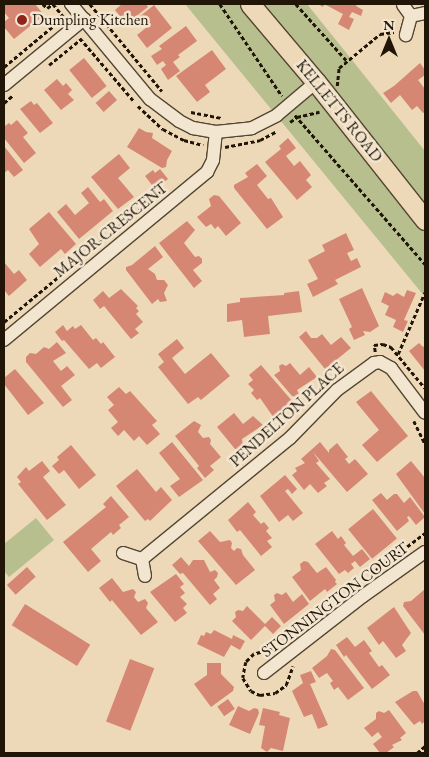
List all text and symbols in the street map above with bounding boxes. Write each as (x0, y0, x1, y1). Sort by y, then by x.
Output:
place label: Dumpling Kitchen (32, 10, 149, 30)
marker: Dumpling Kitchen (16, 14, 28, 26)
north arrow (364, 15, 414, 65)
text: N (383, 16, 395, 34)
street label: KELLETTS ROAD (292, 56, 386, 166)
street label: MAJOR CRESCENT (50, 178, 172, 282)
street label: PENDELTON PLACE (226, 359, 348, 471)
street label: STONNINGTON COURT (258, 538, 412, 662)

